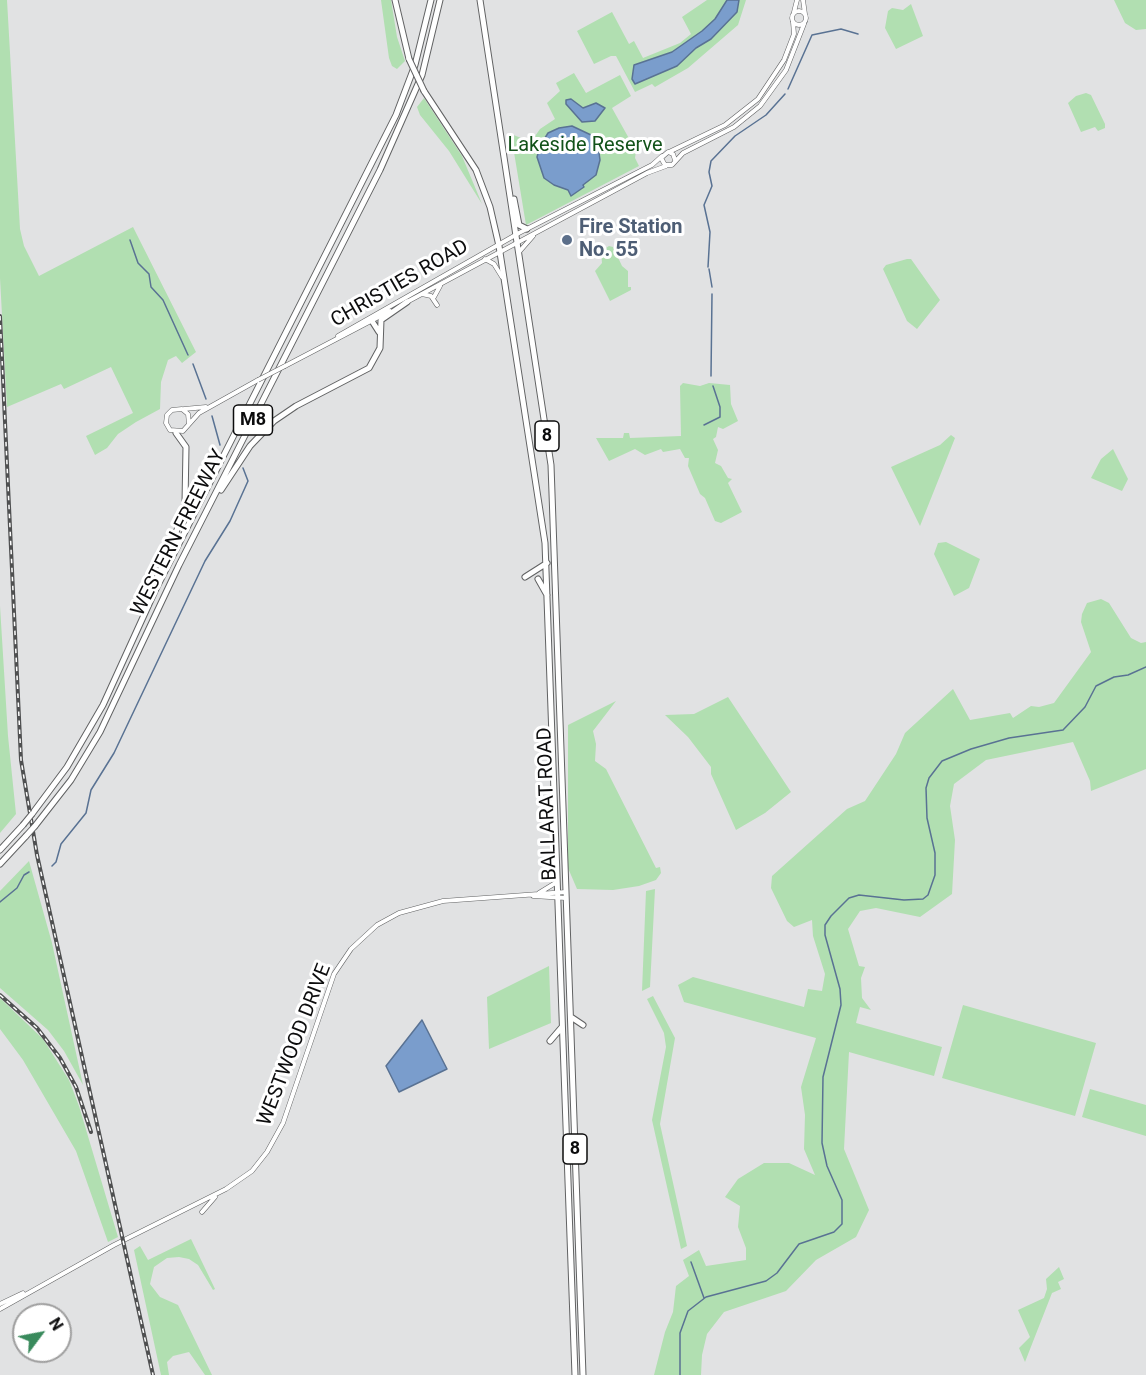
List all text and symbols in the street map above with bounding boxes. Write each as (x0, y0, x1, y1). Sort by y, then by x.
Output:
park label: Lakeside Reserve (507, 134, 663, 158)
place label: Fire Station No. 55 (579, 216, 683, 263)
marker: Fire Station No. 55 (560, 233, 574, 247)
street label: CHRISTIES ROAD (327, 235, 473, 333)
road number: M8 (234, 405, 272, 435)
road number: 8 (535, 421, 559, 451)
street label: WESTERN FREEWAY (127, 446, 231, 620)
street label: BALLARAT ROAD (533, 727, 563, 881)
street label: WESTWOOD DRIVE (253, 961, 337, 1129)
road number: 8 (563, 1134, 587, 1164)
north arrow (12, 1303, 72, 1363)
text: N (45, 1314, 67, 1334)

